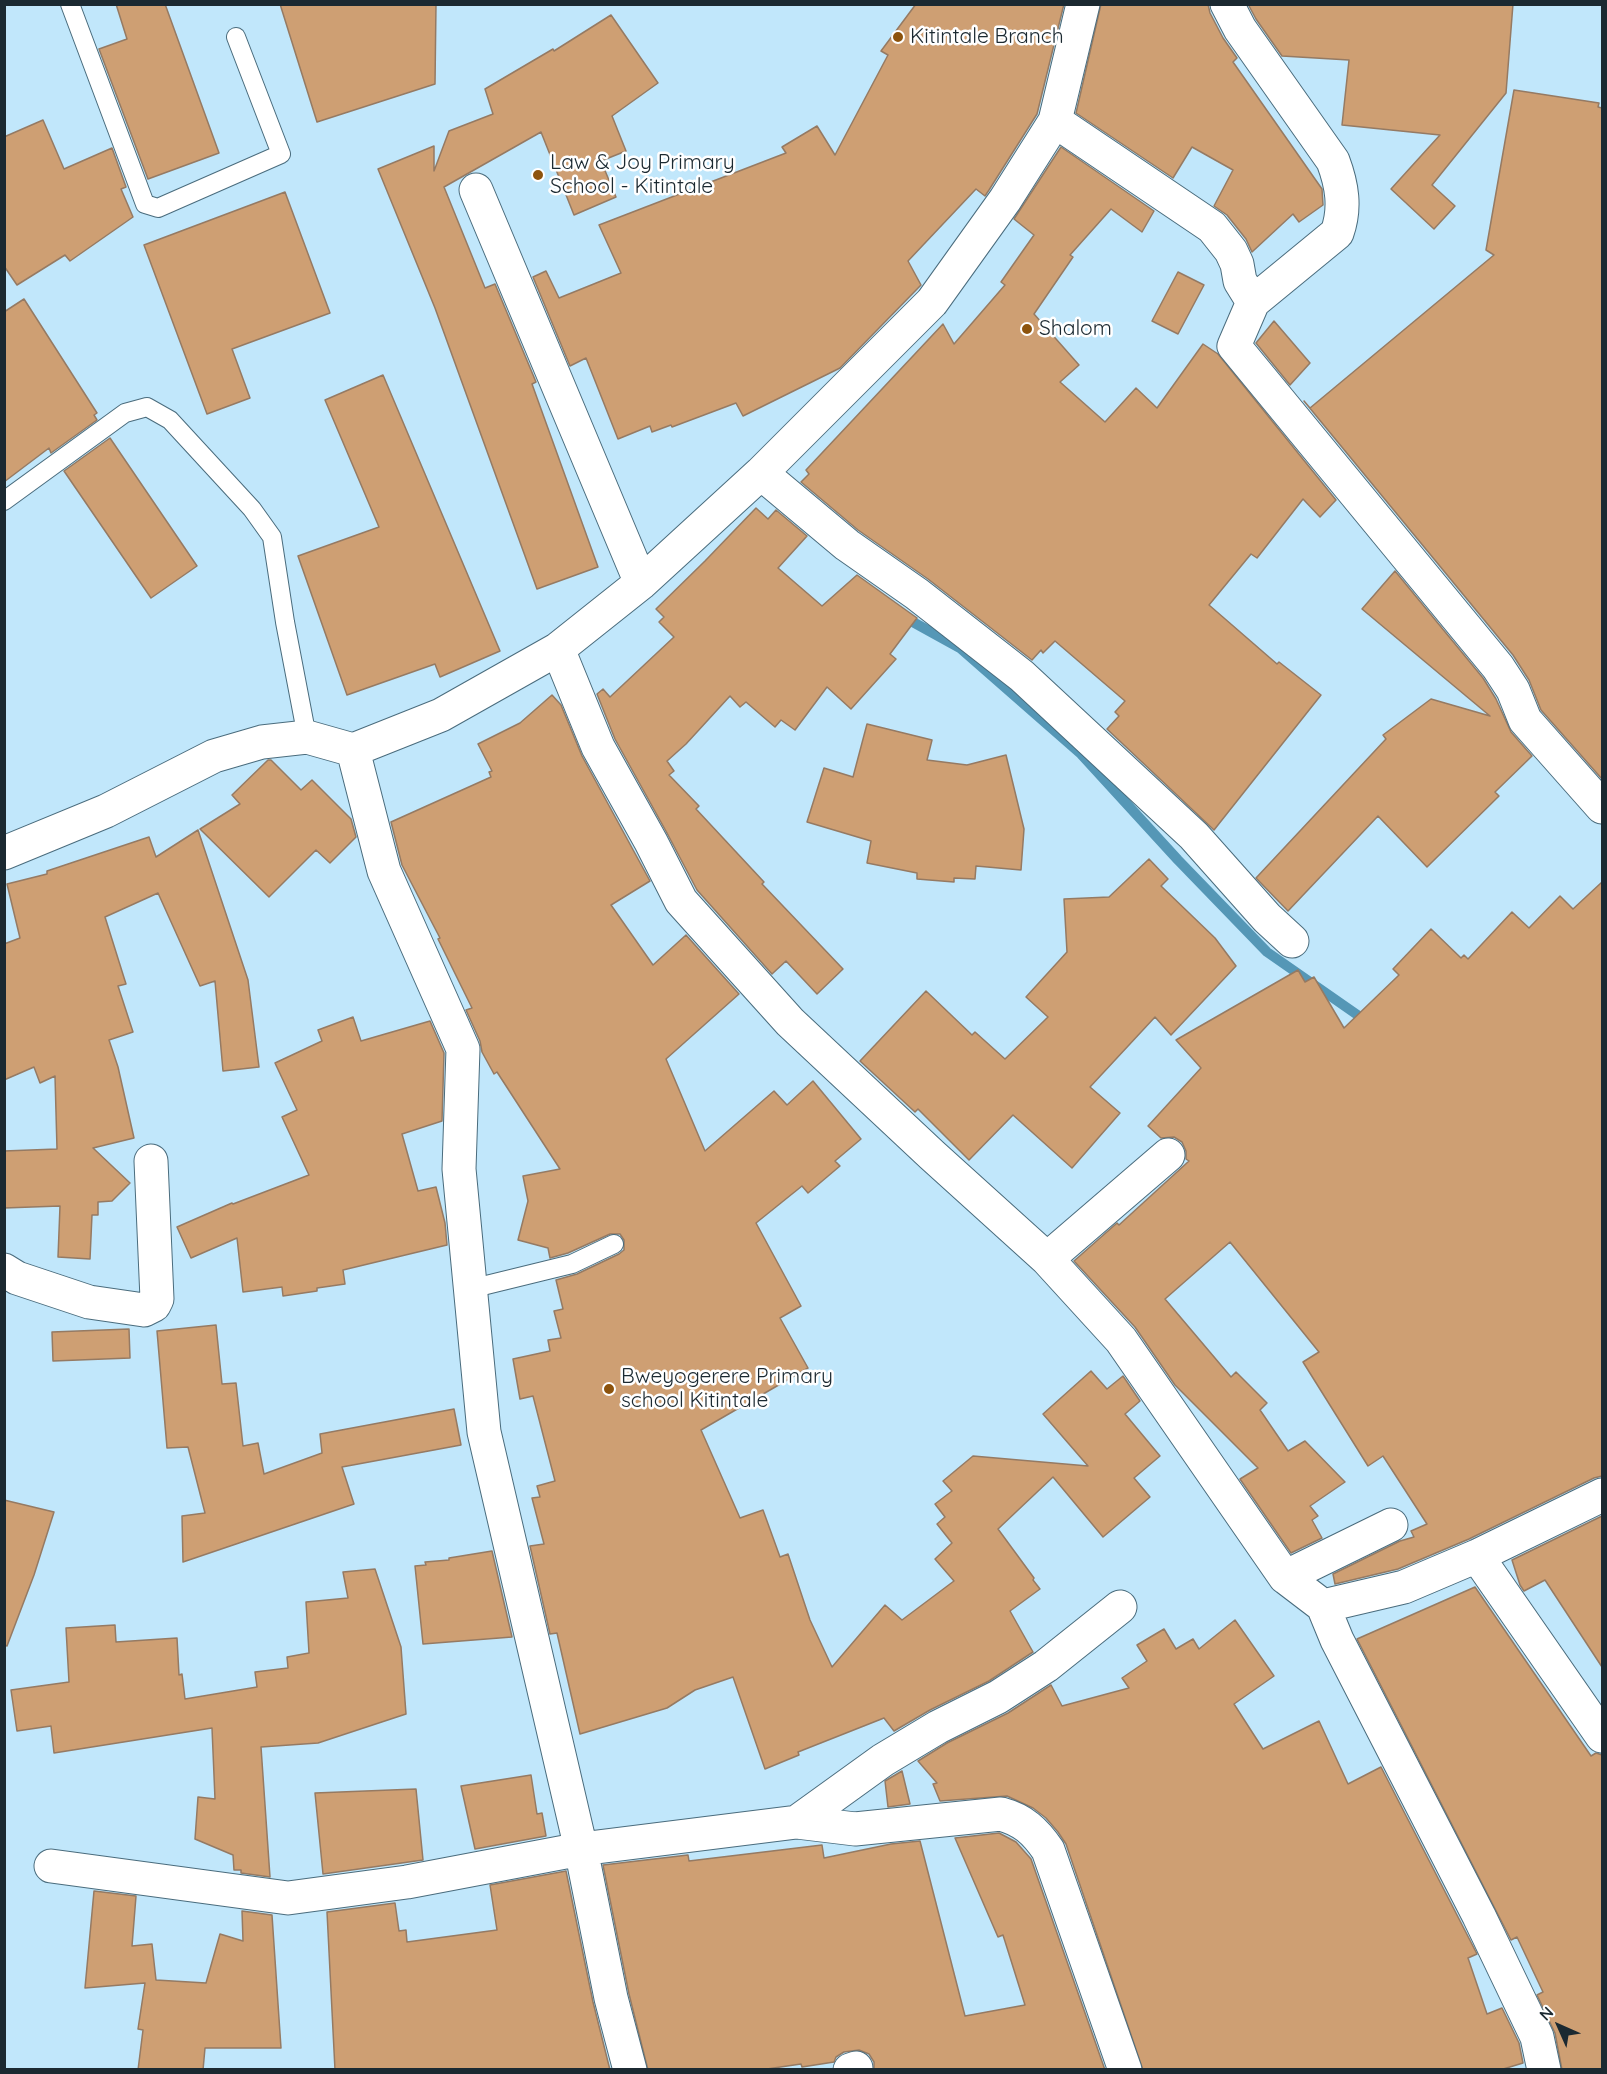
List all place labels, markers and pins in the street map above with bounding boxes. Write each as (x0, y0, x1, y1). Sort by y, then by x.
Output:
place label: Kitintale Branch (910, 24, 1064, 50)
marker: Kitintale Branch (891, 30, 905, 44)
place label: Law & Joy Primary School - Kitintale (550, 150, 735, 200)
marker: Law & Joy Primary School - Kitintale (531, 168, 545, 182)
place label: Shalom (1039, 316, 1112, 342)
marker: Shalom (1020, 322, 1034, 336)
place label: Bweyogerere Primary school Kitintale (621, 1364, 833, 1414)
marker: Bweyogerere Primary school Kitintale (602, 1382, 616, 1396)

